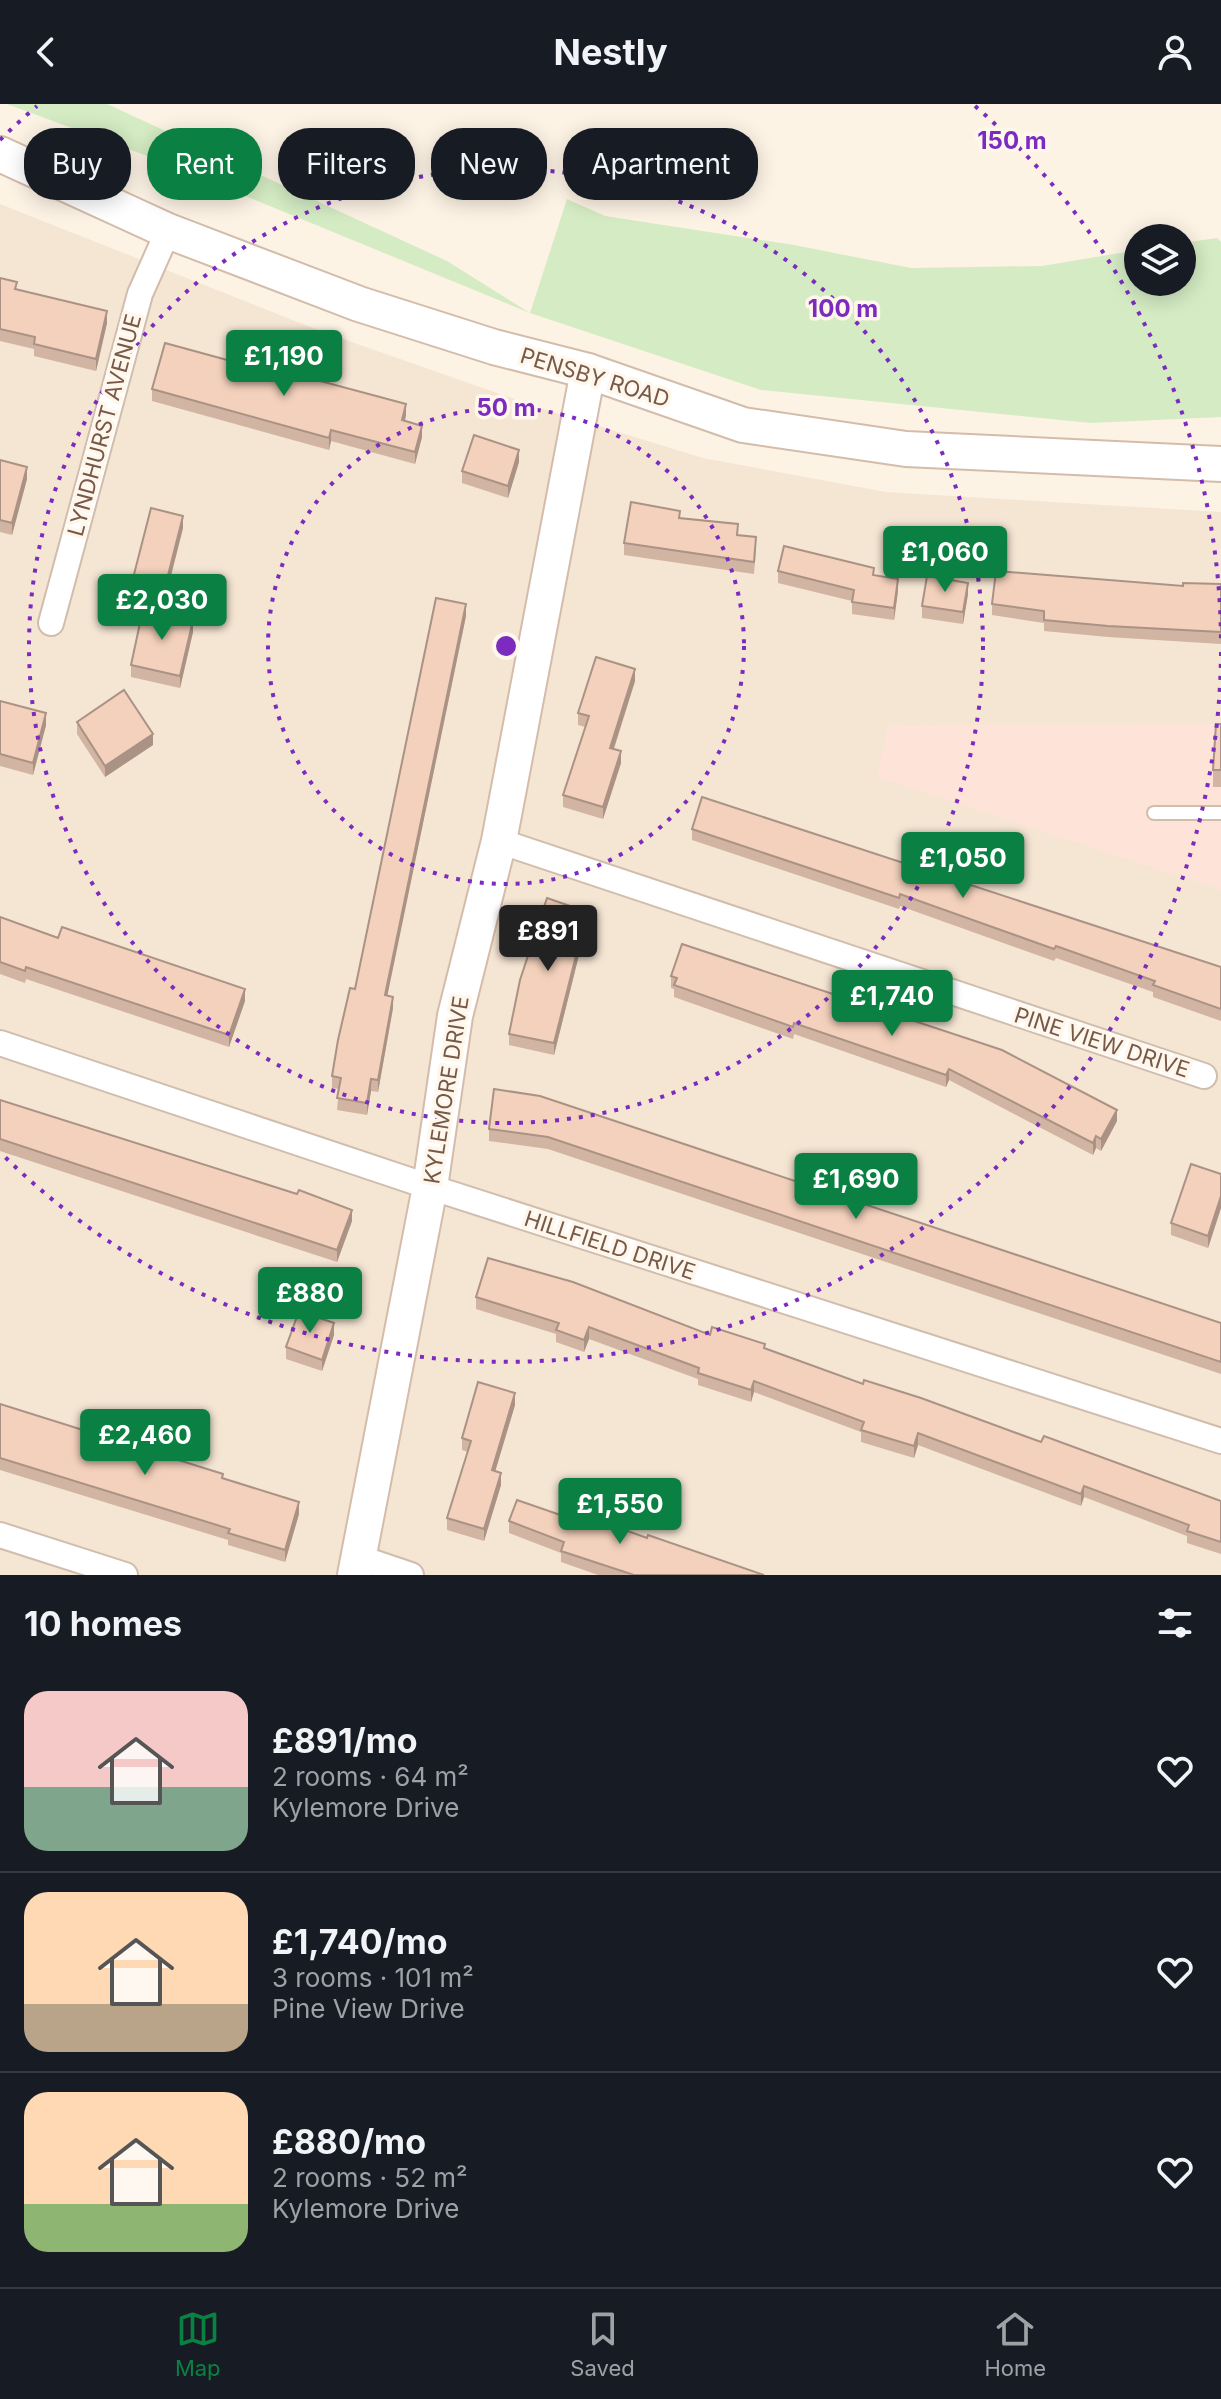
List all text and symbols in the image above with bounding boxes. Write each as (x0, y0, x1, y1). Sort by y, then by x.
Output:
icon: back (24, 30, 68, 74)
text: Nestly (553, 30, 668, 74)
icon: person (1153, 30, 1197, 74)
text: 150 m (977, 126, 1047, 155)
chip: Buy (24, 128, 131, 200)
chip: Rent (147, 128, 262, 200)
chip: Filters (278, 128, 415, 200)
chip: New (431, 128, 547, 200)
chip: Apartment (563, 128, 758, 200)
map controls (1124, 224, 1196, 296)
button: layers (1124, 224, 1196, 296)
text: 100 m (808, 294, 878, 323)
street label: LYNDHURST AVENUE (62, 311, 146, 539)
pin: £1,190 (219, 330, 349, 398)
text: £1,190 (244, 340, 324, 371)
street label: PENSBY ROAD (517, 342, 673, 412)
text: 50 m (476, 393, 536, 422)
pin: £1,060 (880, 526, 1010, 594)
text: £1,060 (901, 536, 989, 567)
pin: £2,030 (97, 574, 227, 642)
text: £2,030 (116, 584, 208, 615)
centre of rings (492, 632, 520, 660)
pin: £1,050 (898, 832, 1028, 900)
text: £1,050 (919, 842, 1007, 873)
pin: £891 (501, 905, 595, 973)
text: £891 (517, 915, 579, 946)
pin: £1,740 (827, 970, 957, 1038)
text: £1,740 (850, 980, 934, 1011)
street label: KYLEMORE DRIVE (418, 994, 474, 1186)
street label: PINE VIEW DRIVE (1011, 1001, 1193, 1083)
pin: £1,690 (791, 1153, 921, 1221)
text: £1,690 (812, 1163, 900, 1194)
street label: HILLFIELD DRIVE (521, 1205, 699, 1285)
pin: £880 (263, 1267, 357, 1335)
text: £880 (276, 1277, 344, 1308)
pin: £2,460 (80, 1409, 210, 1477)
text: £2,460 (98, 1419, 192, 1450)
pin: £1,550 (555, 1478, 685, 1546)
text: £1,550 (576, 1488, 664, 1519)
icon: filters (1153, 1601, 1197, 1645)
text: 10 homes (24, 1603, 182, 1644)
text: £891/mo (272, 1720, 418, 1761)
icon: home (88, 1723, 184, 1819)
icon: heart (1153, 1749, 1197, 1793)
text: 2 rooms · 64 m² (272, 1761, 469, 1792)
text: Kylemore Drive (272, 1792, 459, 1823)
text: £1,740/mo (272, 1921, 448, 1962)
icon: home (88, 1924, 184, 2020)
icon: heart (1153, 1950, 1197, 1994)
text: 3 rooms · 101 m² (272, 1962, 474, 1993)
text: Pine View Drive (272, 1993, 465, 2024)
text: £880/mo (272, 2121, 426, 2162)
icon: home (88, 2124, 184, 2220)
icon: heart (1153, 2150, 1197, 2194)
text: 2 rooms · 52 m² (272, 2162, 468, 2193)
text: Kylemore Drive (272, 2193, 459, 2224)
tab: Map (175, 2307, 221, 2381)
tab: Saved (570, 2307, 635, 2381)
tab: Home (984, 2307, 1046, 2381)

